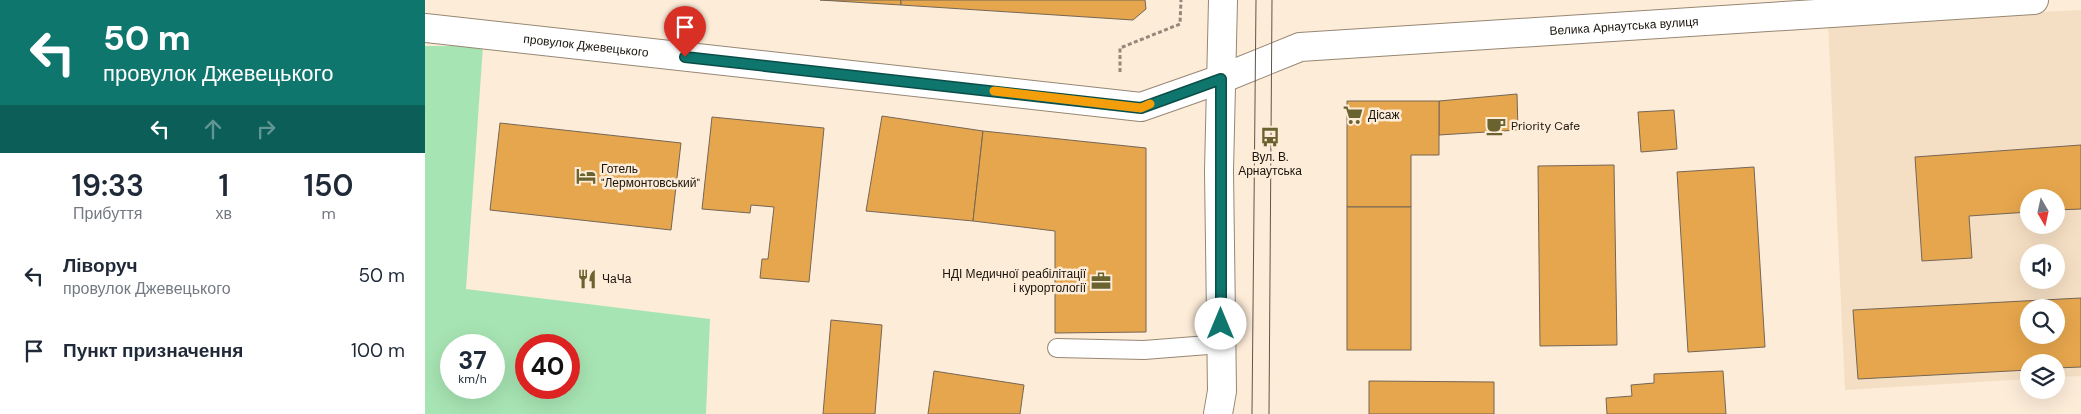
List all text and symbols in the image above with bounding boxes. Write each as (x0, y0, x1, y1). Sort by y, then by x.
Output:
pin (664, 6, 706, 57)
icon: arrive (671, 13, 699, 41)
street label: Велика Арнаутська вулиця (1549, 13, 1699, 39)
text: 50 m (103, 15, 191, 61)
icon: left (20, 20, 85, 85)
street label: провулок Джевецького (523, 31, 650, 61)
text: провулок Джевецького (103, 59, 333, 88)
supermarket icon: Дісаж (1342, 104, 1364, 126)
place label: Дісаж (1368, 107, 1400, 123)
icon: left (146, 115, 174, 143)
icon: ahead (199, 115, 227, 143)
icon: right (252, 115, 280, 143)
cafe icon: Priority Cafe (1485, 115, 1507, 137)
place label: Priority Cafe (1511, 118, 1580, 134)
bus stop icon: Вул. В. Арнаутська (1259, 126, 1281, 148)
place label: Вул. В. Арнаутська (1238, 149, 1302, 179)
place label: Готель "Лермонтовський" (601, 161, 700, 191)
hotel icon: Готель "Лермонтовський" (575, 165, 597, 187)
text: 19:33 (72, 166, 144, 205)
text: 1 (219, 166, 229, 205)
text: 150 (304, 166, 353, 205)
north arrow (2020, 189, 2065, 234)
map controls (2020, 189, 2065, 399)
text: Прибуття (73, 203, 143, 224)
text: хв (216, 203, 232, 224)
text: m (321, 203, 336, 224)
button: sound (2020, 244, 2065, 289)
text: Ліворуч (63, 253, 138, 278)
icon: left (20, 262, 48, 290)
text: 50 m (358, 263, 405, 288)
place label: НДІ Медичної реабілітації і курортології (942, 266, 1087, 296)
restaurant icon: ЧаЧа (576, 268, 598, 290)
office icon: НДІ Медичної реабілітації і курортології (1090, 270, 1112, 292)
place label: ЧаЧа (602, 271, 632, 287)
text: провулок Джевецького (63, 278, 231, 299)
position arrow (1194, 297, 1246, 349)
button: search (2020, 299, 2065, 344)
speed limit sign: 40 (515, 334, 580, 399)
icon: arrive (20, 337, 48, 365)
text: Пункт призначення (63, 338, 243, 363)
text: 100 m (351, 338, 405, 363)
text: 37 (458, 344, 487, 377)
button: layers (2020, 354, 2065, 399)
text: km/h (458, 371, 487, 387)

